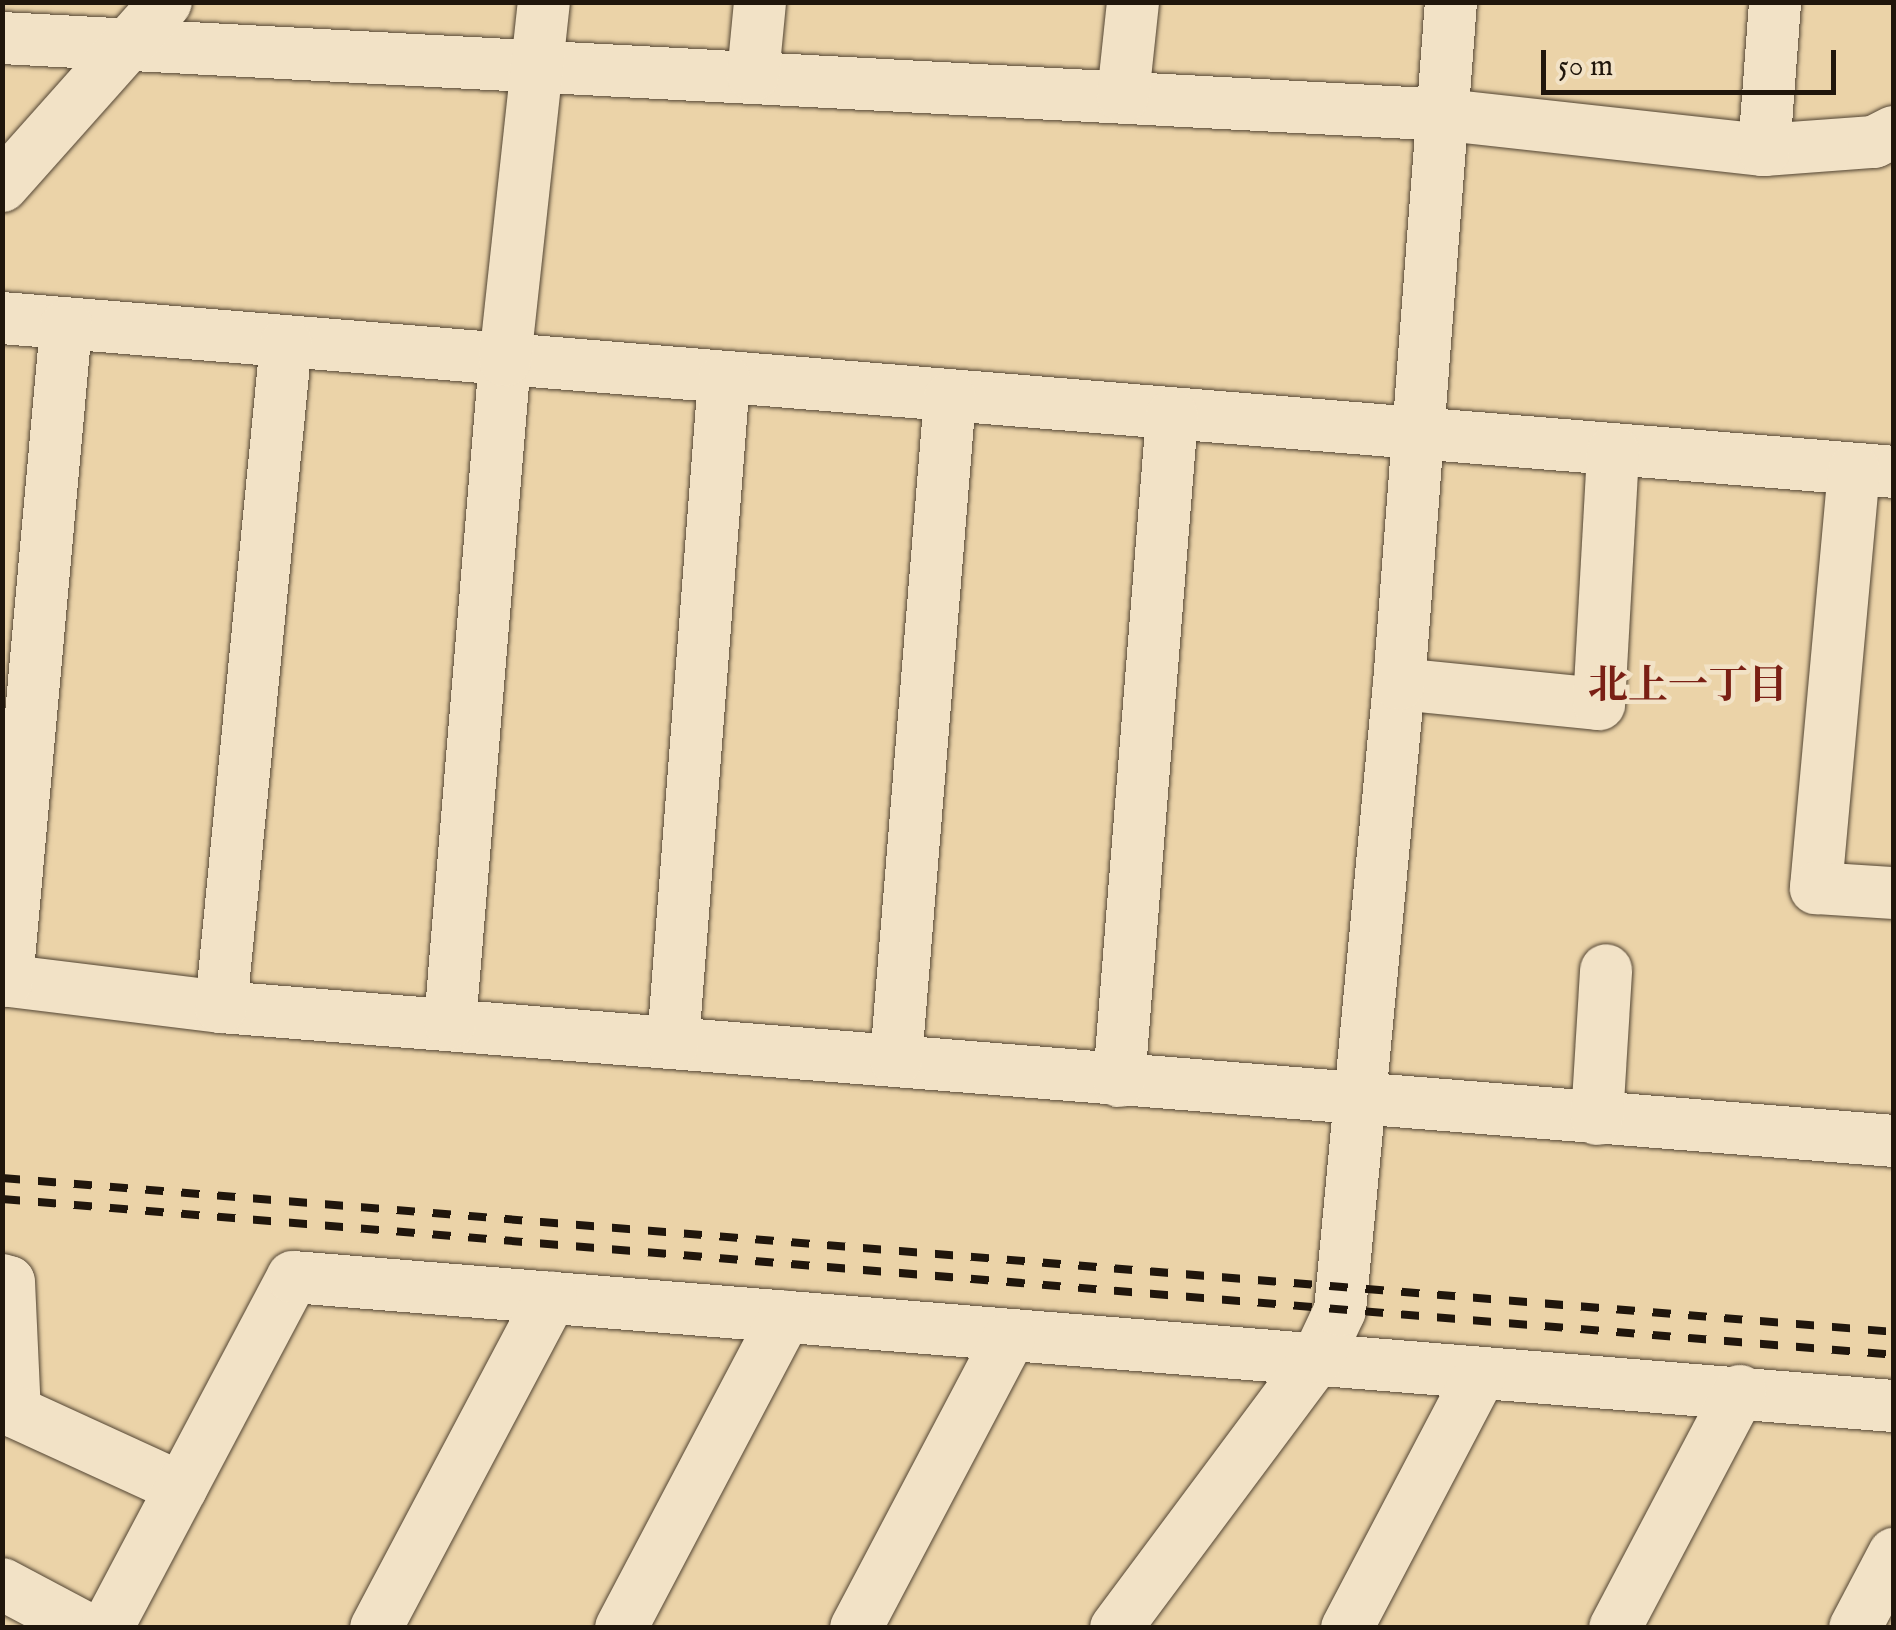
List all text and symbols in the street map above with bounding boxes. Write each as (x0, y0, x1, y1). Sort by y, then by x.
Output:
scale bar (1546, 30, 1841, 92)
text: 50 m (1558, 48, 1613, 86)
district label: 北上一丁目 (1588, 664, 1788, 712)

